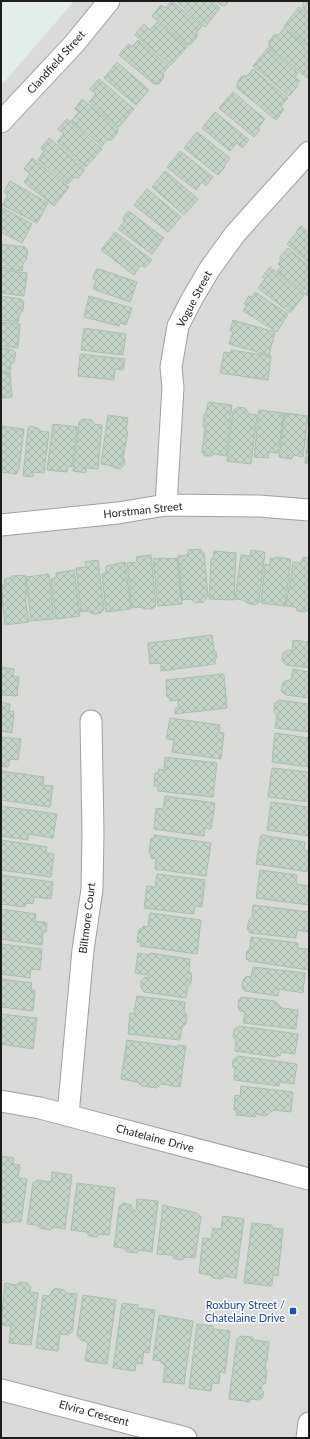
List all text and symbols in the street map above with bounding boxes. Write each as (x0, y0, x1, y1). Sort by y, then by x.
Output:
street label: Clandfield Street (24, 27, 87, 96)
street label: Vogue Street (173, 268, 214, 329)
street label: Horstman Street (103, 499, 183, 520)
street label: Biltmore Court (76, 882, 97, 954)
street label: Chatelaine Drive (115, 1121, 196, 1154)
place label: Roxbury Street / Chatelaine Drive (205, 1298, 285, 1324)
marker: Roxbury Street / Chatelaine Drive (288, 1306, 298, 1316)
street label: Elvira Crescent (58, 1397, 131, 1428)

